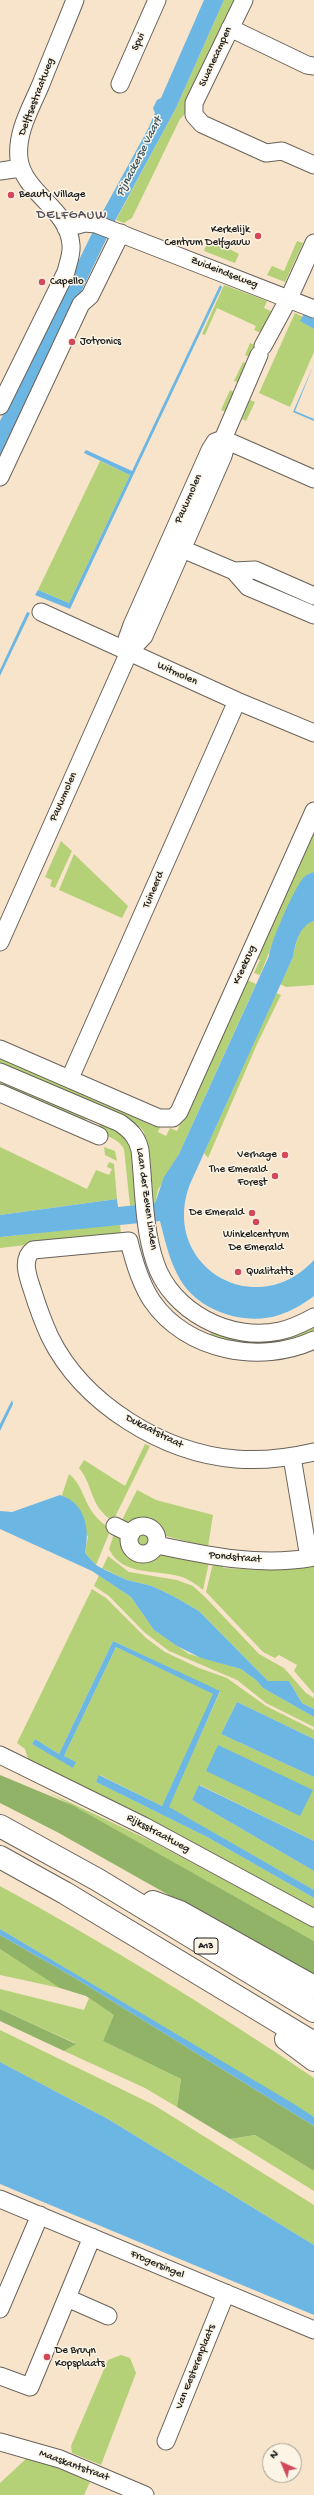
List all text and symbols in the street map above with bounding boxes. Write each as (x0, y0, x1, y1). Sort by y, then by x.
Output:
street label: Swanecampen (196, 25, 236, 89)
street label: Spui (129, 31, 149, 53)
street label: Delftsestraatweg (16, 56, 58, 138)
water label: Pijnackerse Vaart (114, 115, 166, 199)
place label: Beauty Village (19, 188, 85, 202)
marker: Beauty Village (6, 190, 16, 200)
district label: DELFGAUW (37, 208, 107, 224)
place label: Kerkelijk Centrum Delfgauw (164, 223, 250, 249)
marker: Kerkelijk Centrum Delfgauw (253, 231, 263, 241)
street label: Zuideindseweg (188, 254, 260, 292)
place label: Capello (50, 275, 84, 289)
marker: Capello (37, 277, 47, 287)
place label: Jotronics (80, 335, 121, 349)
marker: Jotronics (67, 337, 77, 347)
street label: Pauwmolen (172, 472, 206, 526)
street label: Witmolen (155, 659, 199, 689)
street label: Pauwmolen (47, 770, 81, 824)
street label: Tuineerd (140, 870, 168, 910)
street label: Kreekrug (231, 943, 259, 987)
street label: Laan der Zeven Linden (132, 1147, 160, 1251)
place label: Verhage (237, 1148, 277, 1162)
marker: Verhage (280, 1150, 290, 1160)
place label: The Emerald Forest (209, 1163, 267, 1189)
marker: The Emerald Forest (270, 1171, 280, 1181)
place label: De Emerald (189, 1206, 244, 1220)
marker: De Emerald (247, 1208, 257, 1218)
marker: Winkelcentrum De Emerald (251, 1217, 261, 1227)
place label: Winkelcentrum De Emerald (223, 1228, 289, 1254)
place label: Qualitatts (246, 1265, 293, 1279)
marker: Qualitatts (233, 1267, 243, 1277)
street label: Dukaatstraat (123, 1412, 185, 1452)
street label: Pondstraat (208, 1549, 262, 1567)
street label: Rijksstraatweg (124, 1812, 192, 1856)
road number: A13 (194, 1938, 218, 1954)
street label: Frogersingel (128, 2248, 186, 2282)
street label: Van Eesterenplaats (173, 2323, 219, 2411)
place label: De Bruyn Kopsplaats (55, 2344, 105, 2370)
marker: De Bruyn Kopsplaats (42, 2352, 52, 2362)
north arrow (262, 2443, 302, 2483)
street label: Maaskantstraat (37, 2447, 111, 2485)
text: N (268, 2448, 281, 2462)

